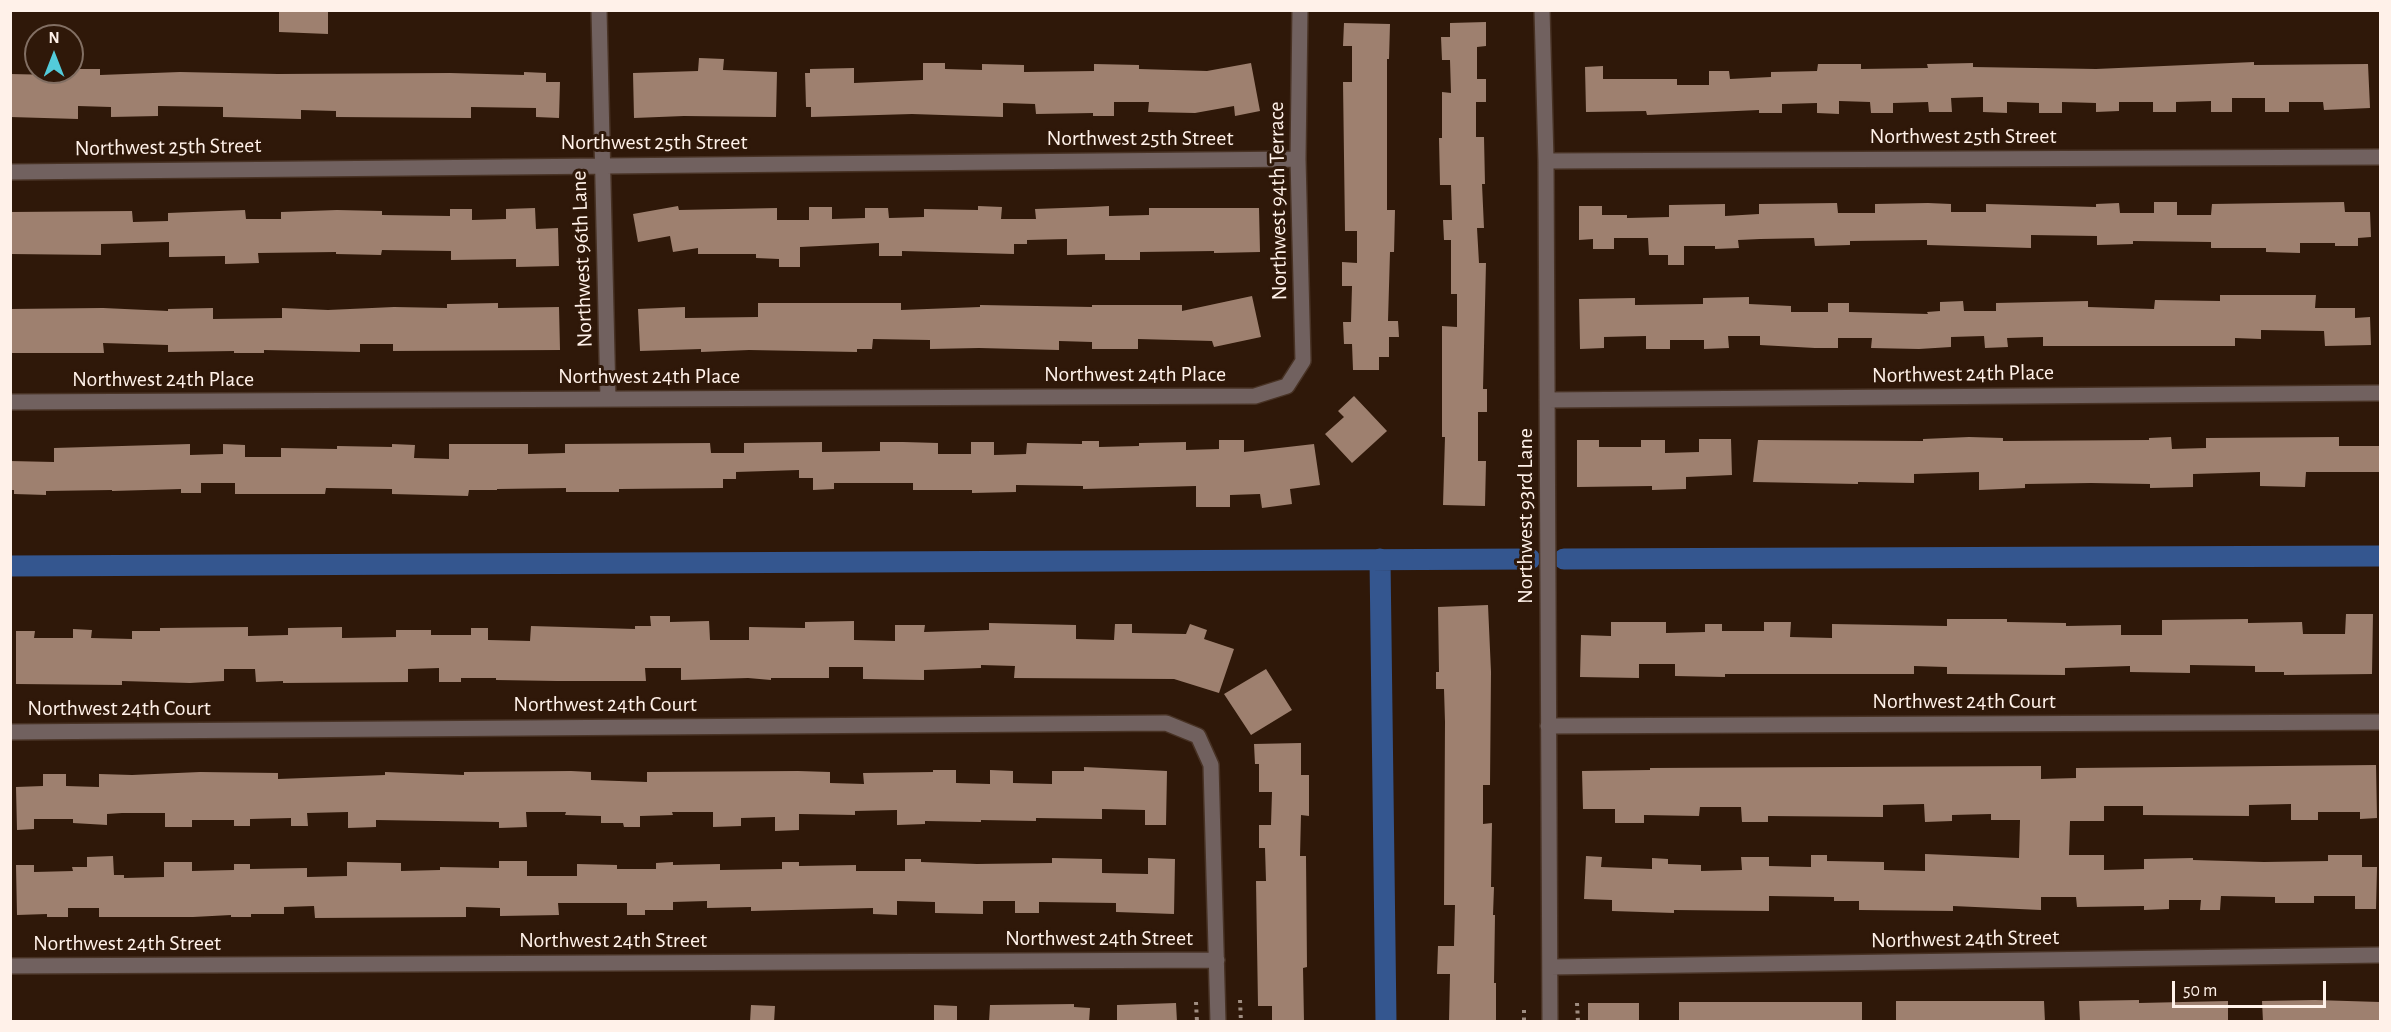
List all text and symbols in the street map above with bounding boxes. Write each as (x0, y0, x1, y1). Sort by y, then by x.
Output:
north arrow (24, 24, 84, 84)
text: N (48, 30, 60, 46)
street label: Northwest 94th Terrace (1263, 101, 1293, 301)
street label: Northwest 25th Street (1870, 123, 2056, 149)
street label: Northwest 25th Street (1047, 125, 1233, 151)
street label: Northwest 25th Street (561, 129, 747, 155)
street label: Northwest 25th Street (74, 132, 262, 162)
street label: Northwest 96th Lane (566, 170, 598, 348)
street label: Northwest 24th Place (1872, 359, 2054, 389)
street label: Northwest 24th Place (1044, 361, 1226, 387)
street label: Northwest 24th Place (558, 363, 740, 389)
street label: Northwest 24th Place (72, 366, 254, 392)
street label: Northwest 93rd Lane (1512, 428, 1538, 604)
street label: Northwest 24th Court (1872, 688, 2056, 714)
street label: Northwest 24th Court (513, 691, 697, 717)
street label: Northwest 24th Court (27, 695, 211, 721)
street label: Northwest 24th Street (1871, 924, 2059, 954)
street label: Northwest 24th Street (1005, 925, 1193, 951)
street label: Northwest 24th Street (519, 927, 707, 953)
street label: Northwest 24th Street (33, 930, 221, 956)
scale bar (2175, 969, 2330, 1007)
text: 50 m (2183, 982, 2217, 1000)

